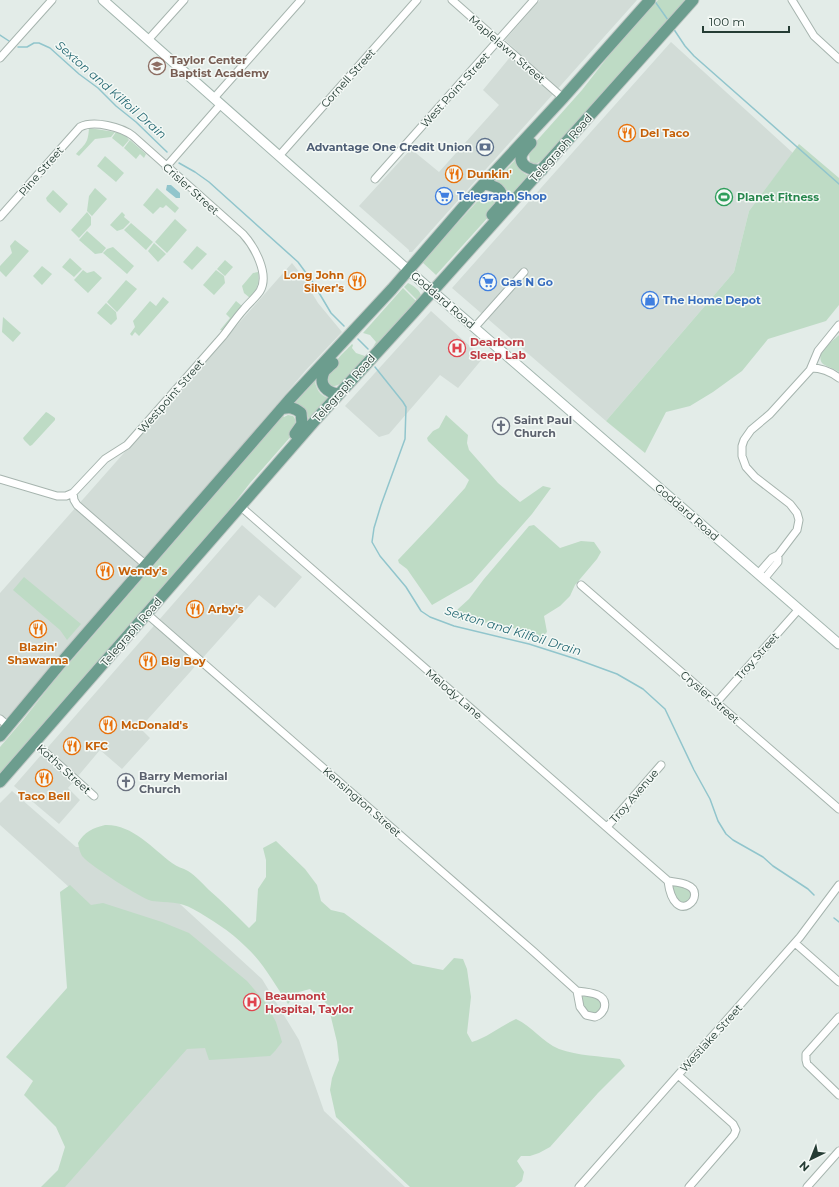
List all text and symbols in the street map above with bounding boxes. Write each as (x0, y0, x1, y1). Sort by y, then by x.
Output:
scale bar (703, 8, 789, 34)
street label: Maplelawn Street (466, 12, 548, 86)
text: 100 m (709, 14, 745, 29)
water label: Sexton and Kilfoil Drain (53, 37, 170, 142)
street label: Cornell Street (318, 45, 379, 111)
street label: West Point Street (417, 49, 493, 131)
place label: Taylor Center Baptist Academy (170, 53, 269, 80)
school or university icon: Taylor Center Baptist Academy (147, 56, 167, 76)
street label: Telegraph Road (527, 111, 595, 185)
restaurant icon: Del Taco (617, 123, 637, 143)
place label: Del Taco (640, 126, 689, 140)
bank icon: Advantage One Credit Union (475, 137, 495, 157)
place label: Advantage One Credit Union (305, 140, 472, 154)
street label: Pine Street (16, 143, 67, 199)
street label: Crisler Street (160, 160, 222, 218)
restaurant icon: Dunkin' (444, 164, 464, 184)
place label: Dunkin' (467, 167, 512, 181)
supermarket icon: Telegraph Shop (434, 186, 454, 206)
sports icon: Planet Fitness (714, 187, 734, 207)
place label: Telegraph Shop (457, 189, 547, 203)
place label: Planet Fitness (737, 190, 819, 204)
place label: Long John Silver's (283, 268, 344, 295)
street label: Goddard Road (408, 268, 478, 332)
restaurant icon: Long John Silver's (347, 271, 367, 291)
supermarket icon: Gas N Go (478, 272, 498, 292)
place label: Gas N Go (501, 275, 553, 289)
shop icon: The Home Depot (640, 290, 660, 310)
place label: The Home Depot (663, 293, 761, 307)
place label: Dearborn Sleep Lab (470, 335, 526, 362)
hospital icon: Dearborn Sleep Lab (447, 338, 467, 358)
street label: Telegraph Road (310, 351, 378, 425)
street label: Westpoint Street (135, 356, 207, 436)
place label: Saint Paul Church (514, 413, 572, 440)
church icon: Saint Paul Church (491, 416, 511, 436)
street label: Goddard Road (652, 480, 722, 544)
restaurant icon: Wendy's (95, 561, 115, 581)
place label: Wendy's (118, 564, 167, 578)
street label: Telegraph Road (97, 595, 165, 669)
restaurant icon: Arby's (185, 599, 205, 619)
place label: Arby's (207, 602, 244, 616)
water label: Sexton and Kilfoil Drain (443, 603, 583, 658)
restaurant icon: Blazin' Shawarma (28, 619, 48, 639)
street label: Troy Street (732, 629, 782, 683)
place label: Blazin' Shawarma (7, 640, 69, 667)
restaurant icon: Big Boy (138, 651, 158, 671)
place label: Big Boy (161, 654, 206, 668)
street label: Melody Lane (423, 666, 485, 723)
street label: Crysler Street (678, 668, 743, 727)
restaurant icon: McDonald's (98, 715, 118, 735)
place label: McDonald's (121, 718, 188, 732)
restaurant icon: KFC (62, 736, 82, 756)
place label: KFC (85, 739, 108, 753)
street label: Koths Street (34, 741, 94, 797)
street label: Kensington Street (320, 764, 405, 840)
street label: Troy Avenue (607, 766, 662, 826)
restaurant icon: Taco Bell (34, 768, 54, 788)
place label: Barry Memorial Church (139, 769, 228, 796)
church icon: Barry Memorial Church (116, 772, 136, 792)
place label: Taco Bell (18, 789, 70, 803)
place label: Beaumont Hospital, Taylor (265, 989, 354, 1016)
hospital icon: Beaumont Hospital, Taylor (242, 992, 262, 1012)
street label: Westlake Street (677, 1001, 746, 1075)
north arrow (791, 1139, 831, 1179)
text: N (796, 1158, 812, 1174)

